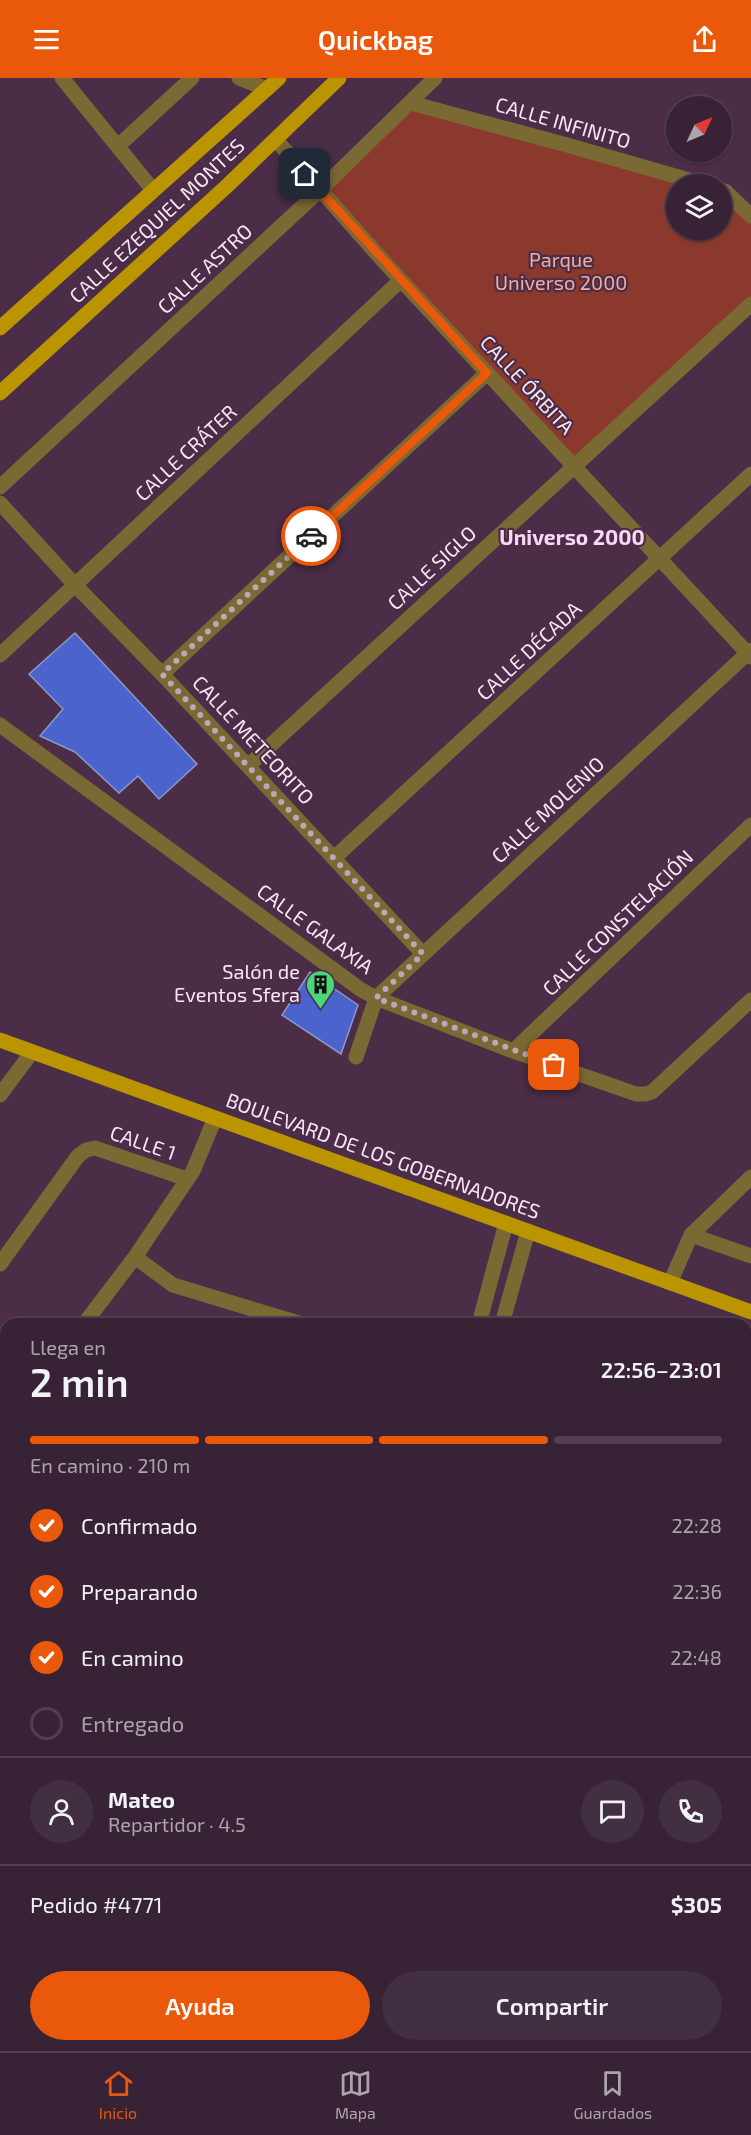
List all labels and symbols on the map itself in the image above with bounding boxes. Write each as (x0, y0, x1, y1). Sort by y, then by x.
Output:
street label: CALLE INFINITO (493, 91, 634, 153)
north arrow (666, 96, 732, 162)
street label: CALLE EZEQUIEL MONTES (64, 133, 249, 308)
pin (279, 148, 330, 199)
street label: CALLE ASTRO (152, 218, 257, 318)
park label: Parque Universo 2000 (495, 247, 627, 294)
street label: CALLE ÓRBITA (476, 330, 580, 439)
street label: CALLE CRÁTER (129, 399, 241, 505)
courier (281, 506, 341, 566)
street label: CALLE SIGLO (382, 520, 481, 614)
district label: Universo 2000 (499, 524, 645, 549)
street label: CALLE DÉCADA (471, 595, 586, 705)
street label: CALLE METEORITO (188, 670, 320, 809)
street label: CALLE MOLENIO (486, 751, 609, 868)
street label: CALLE CONSTELACIÓN (537, 844, 697, 1000)
street label: CALLE GALAXIA (253, 878, 379, 979)
place label: Salón de Eventos Sfera (174, 959, 300, 1006)
building icon: Salón de Eventos Sfera (305, 968, 337, 1010)
pin (528, 1039, 579, 1090)
street label: BOULEVARD DE LOS GOBERNADORES (223, 1087, 544, 1223)
street label: CALLE 1 (107, 1120, 179, 1164)

